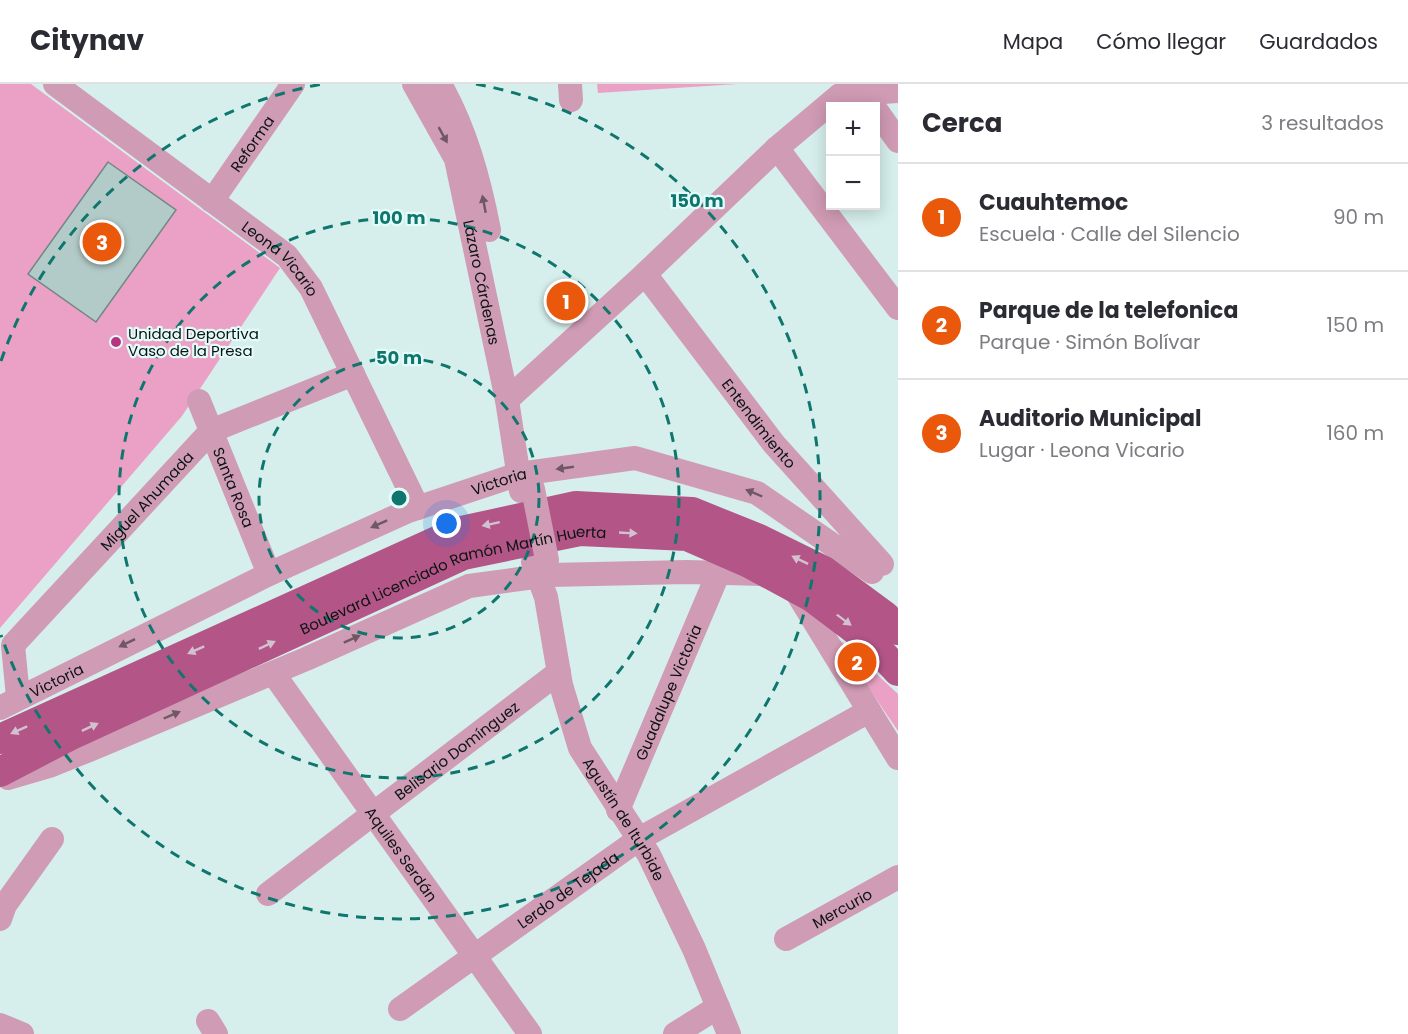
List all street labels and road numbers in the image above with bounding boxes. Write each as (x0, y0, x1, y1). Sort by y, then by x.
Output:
street label: Reforma (225, 111, 279, 176)
street label: Leona Vicario (238, 216, 324, 300)
street label: Lázaro Cárdenas (459, 218, 506, 347)
street label: Entendimiento (717, 374, 801, 473)
street label: Santa Rosa (208, 444, 260, 531)
street label: Miguel Ahumada (95, 446, 198, 555)
street label: Victoria (468, 463, 528, 500)
street label: Boulevard Licenciado Ramón Martín Huerta (296, 520, 607, 639)
street label: Guadalupe Victoria (630, 621, 706, 763)
street label: Victoria (26, 658, 87, 702)
street label: Belisario Domínguez (390, 696, 523, 805)
street label: Agustín de Iturbide (578, 753, 670, 884)
street label: Aquiles Serdán (361, 802, 443, 906)
street label: Lerdo de Tejada (513, 846, 623, 933)
street label: Mercurio (808, 883, 876, 933)

